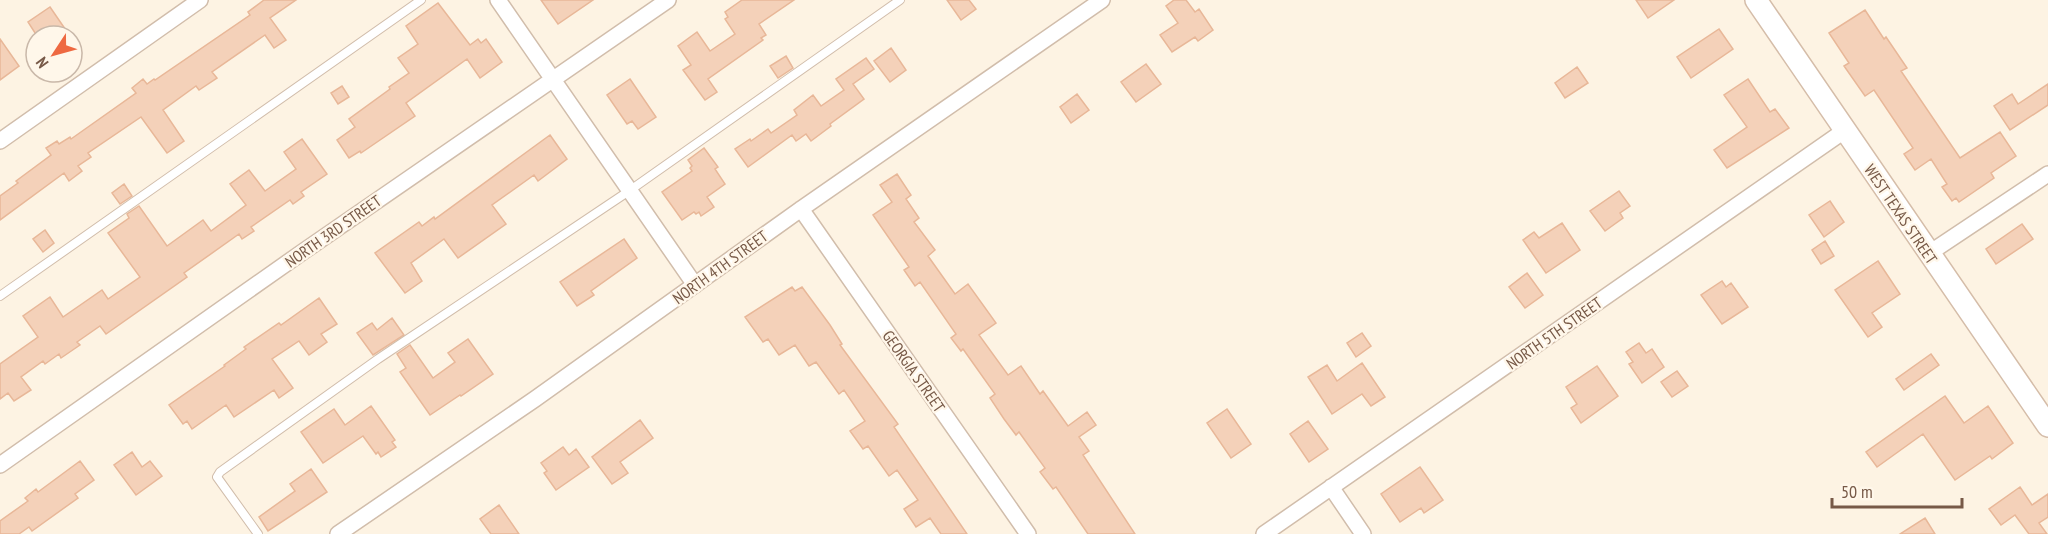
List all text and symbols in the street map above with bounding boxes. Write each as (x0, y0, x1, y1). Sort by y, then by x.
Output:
north arrow (24, 24, 84, 84)
text: N (31, 53, 52, 72)
street label: WEST TEXAS STREET (1860, 160, 1942, 268)
street label: NORTH 3RD STREET (281, 190, 385, 272)
street label: NORTH 4TH STREET (669, 226, 771, 308)
street label: NORTH 5TH STREET (1502, 293, 1606, 373)
street label: GEORGIA STREET (878, 326, 950, 416)
scale bar (1832, 471, 1962, 509)
text: 50 m (1841, 480, 1873, 503)

